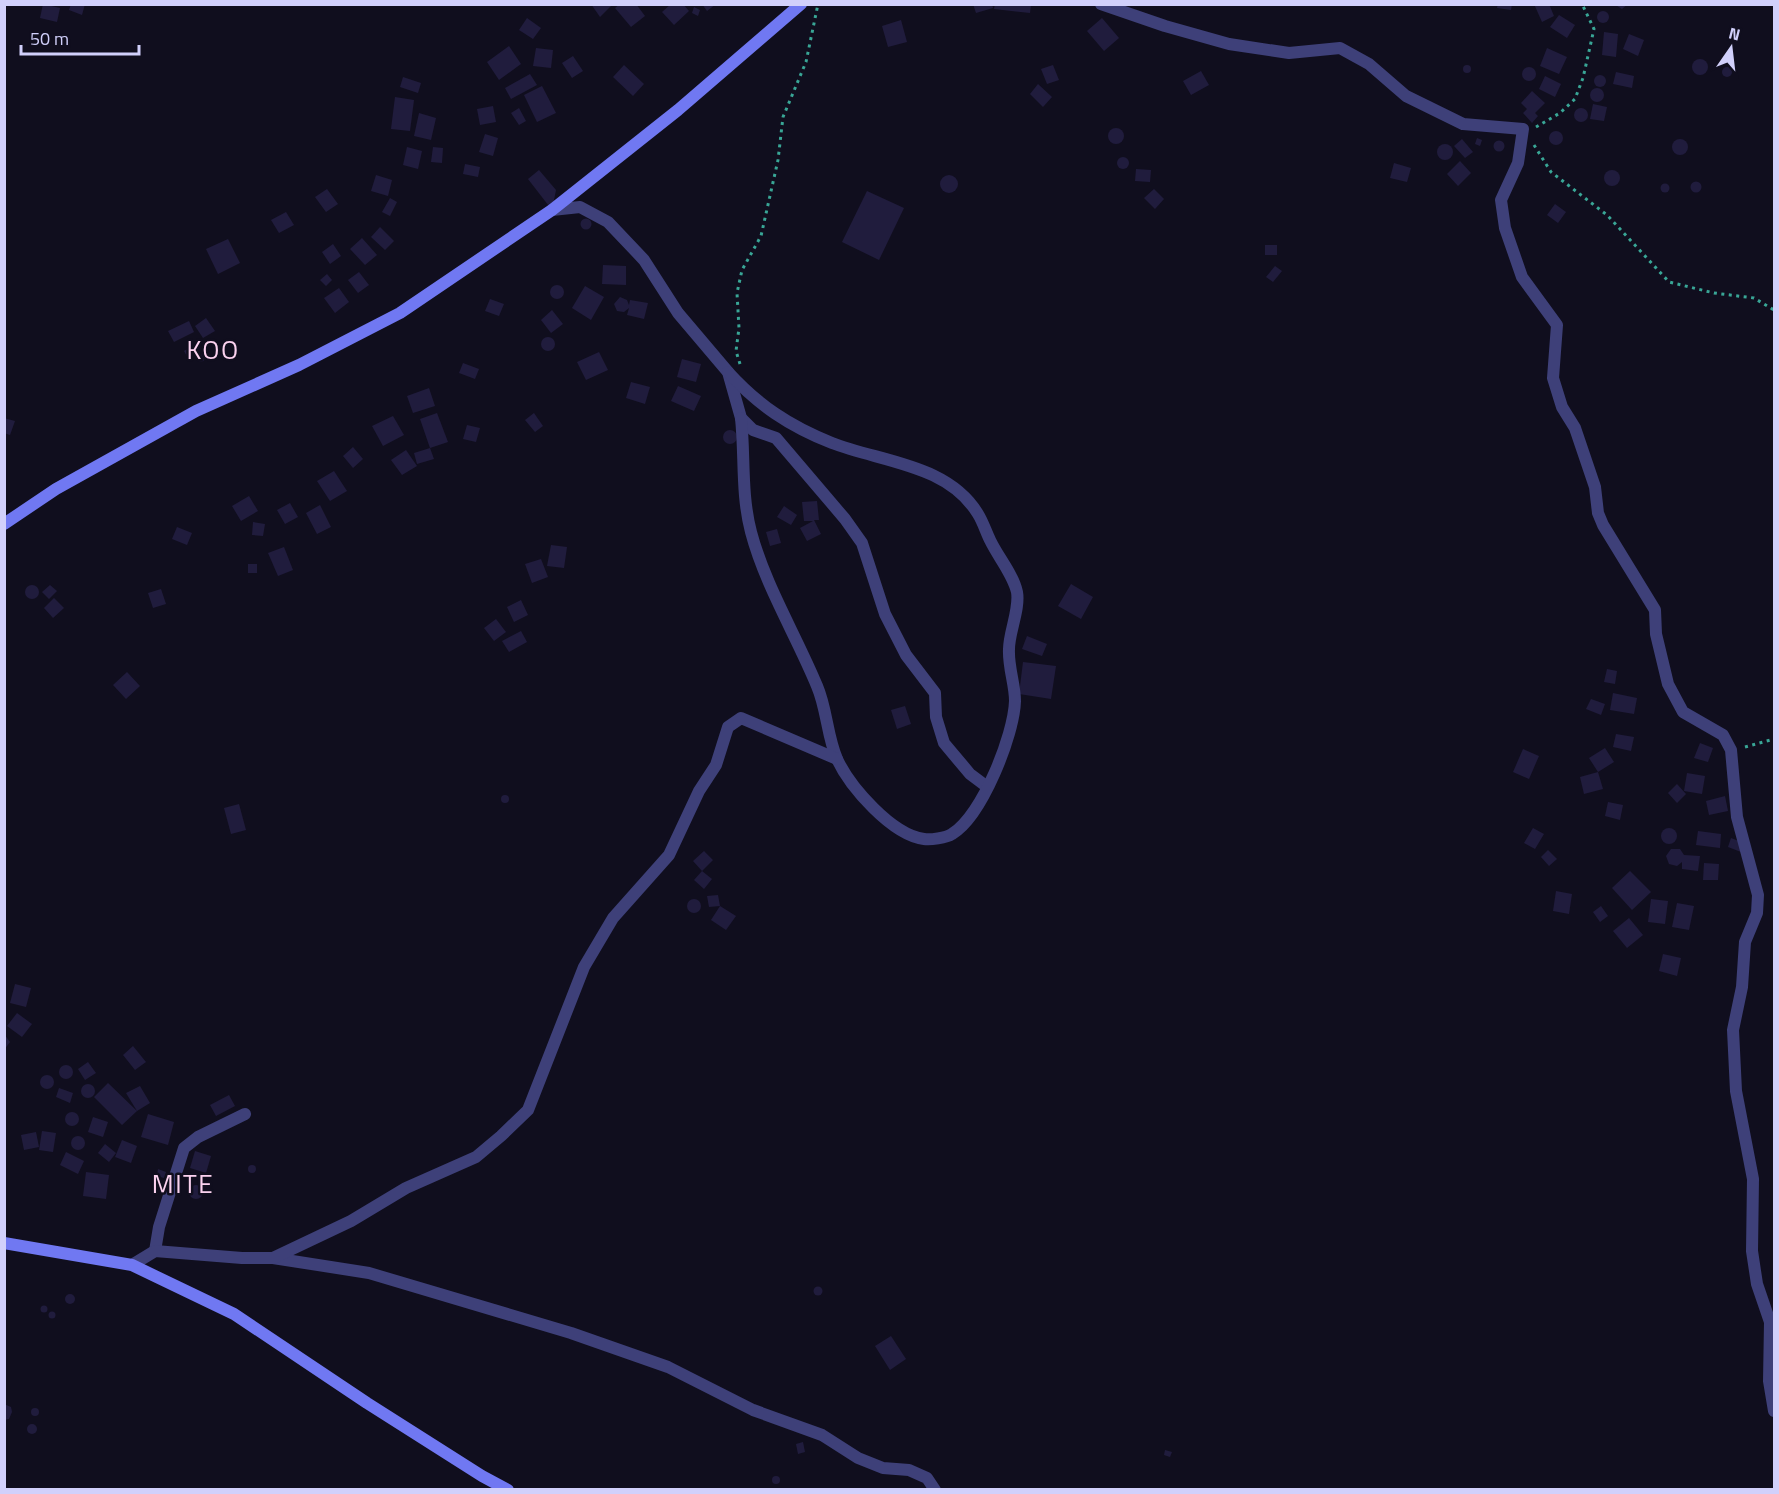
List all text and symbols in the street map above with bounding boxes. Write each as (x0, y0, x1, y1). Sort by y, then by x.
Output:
scale bar (21, 18, 140, 56)
north arrow (1701, 18, 1761, 78)
text: N (1726, 20, 1743, 46)
text: 50 m (30, 25, 69, 52)
district label: KOO (186, 330, 240, 369)
district label: MITE (152, 1164, 214, 1203)

